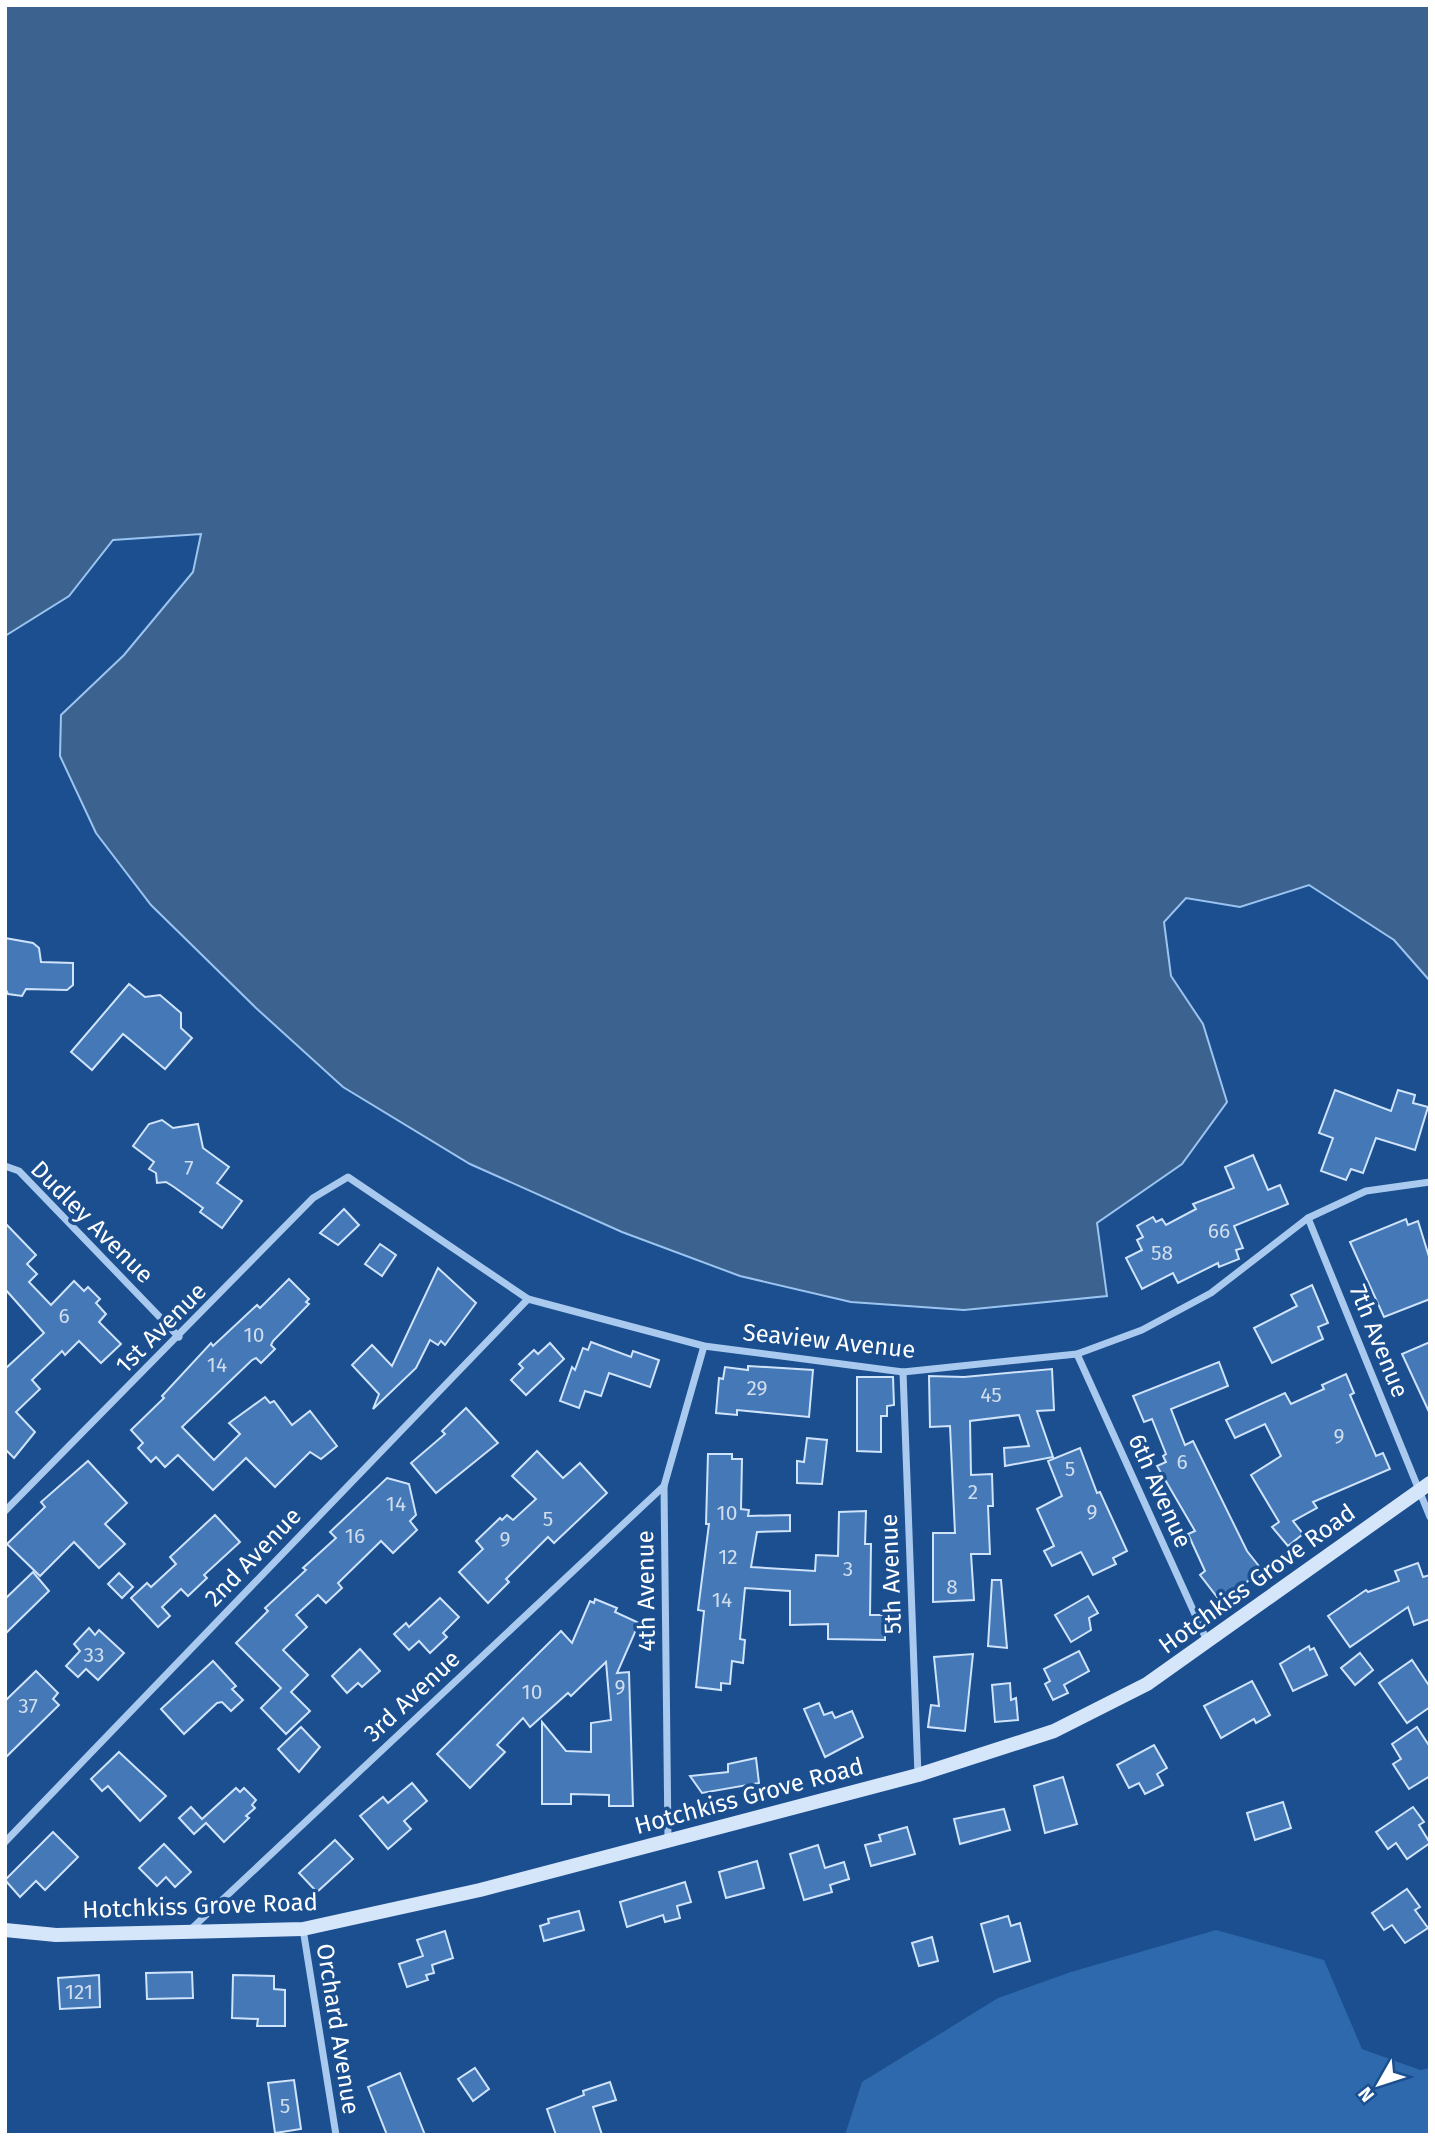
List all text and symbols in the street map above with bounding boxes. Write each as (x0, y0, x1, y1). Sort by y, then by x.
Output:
street label: Dudley Avenue (25, 1155, 159, 1289)
house number: 7 (184, 1155, 194, 1181)
house number: 66 (1208, 1218, 1230, 1244)
house number: 58 (1151, 1240, 1173, 1266)
street label: 1st Avenue (110, 1277, 212, 1379)
street label: 7th Avenue (1344, 1280, 1414, 1402)
house number: 6 (58, 1303, 70, 1329)
street label: Seaview Avenue (741, 1318, 917, 1364)
house number: 10 (244, 1322, 264, 1348)
house number: 14 (207, 1352, 227, 1378)
house number: 29 (746, 1375, 768, 1401)
house number: 45 (980, 1382, 1002, 1408)
house number: 9 (1333, 1423, 1345, 1449)
street label: 6th Avenue (1122, 1430, 1198, 1552)
house number: 6 (1176, 1449, 1188, 1475)
house number: 5 (1065, 1456, 1075, 1482)
house number: 2 (968, 1479, 978, 1505)
house number: 14 (386, 1491, 406, 1517)
street label: Hotchkiss Grove Road (1153, 1498, 1361, 1660)
house number: 9 (1086, 1499, 1098, 1525)
house number: 10 (717, 1500, 737, 1526)
street label: 2nd Avenue (199, 1502, 307, 1612)
house number: 5 (543, 1506, 553, 1532)
street label: 5th Avenue (875, 1513, 907, 1635)
house number: 16 (345, 1523, 365, 1549)
house number: 9 (499, 1526, 511, 1552)
street label: 4th Avenue (631, 1530, 661, 1652)
house number: 12 (718, 1544, 738, 1570)
house number: 3 (843, 1556, 853, 1582)
house number: 8 (946, 1574, 958, 1600)
house number: 14 (712, 1587, 732, 1613)
house number: 33 (84, 1642, 104, 1668)
street label: 3rd Avenue (358, 1645, 466, 1747)
house number: 9 (614, 1674, 626, 1700)
house number: 10 (522, 1679, 542, 1705)
house number: 37 (18, 1693, 38, 1719)
street label: Hotchkiss Grove Road (631, 1752, 867, 1840)
street label: Hotchkiss Grove Road (82, 1888, 318, 1924)
street label: Orchard Avenue (311, 1942, 365, 2116)
house number: 121 (65, 1979, 93, 2005)
north arrow (1344, 2049, 1414, 2119)
text: N (1353, 2082, 1379, 2107)
house number: 5 (280, 2093, 290, 2119)

